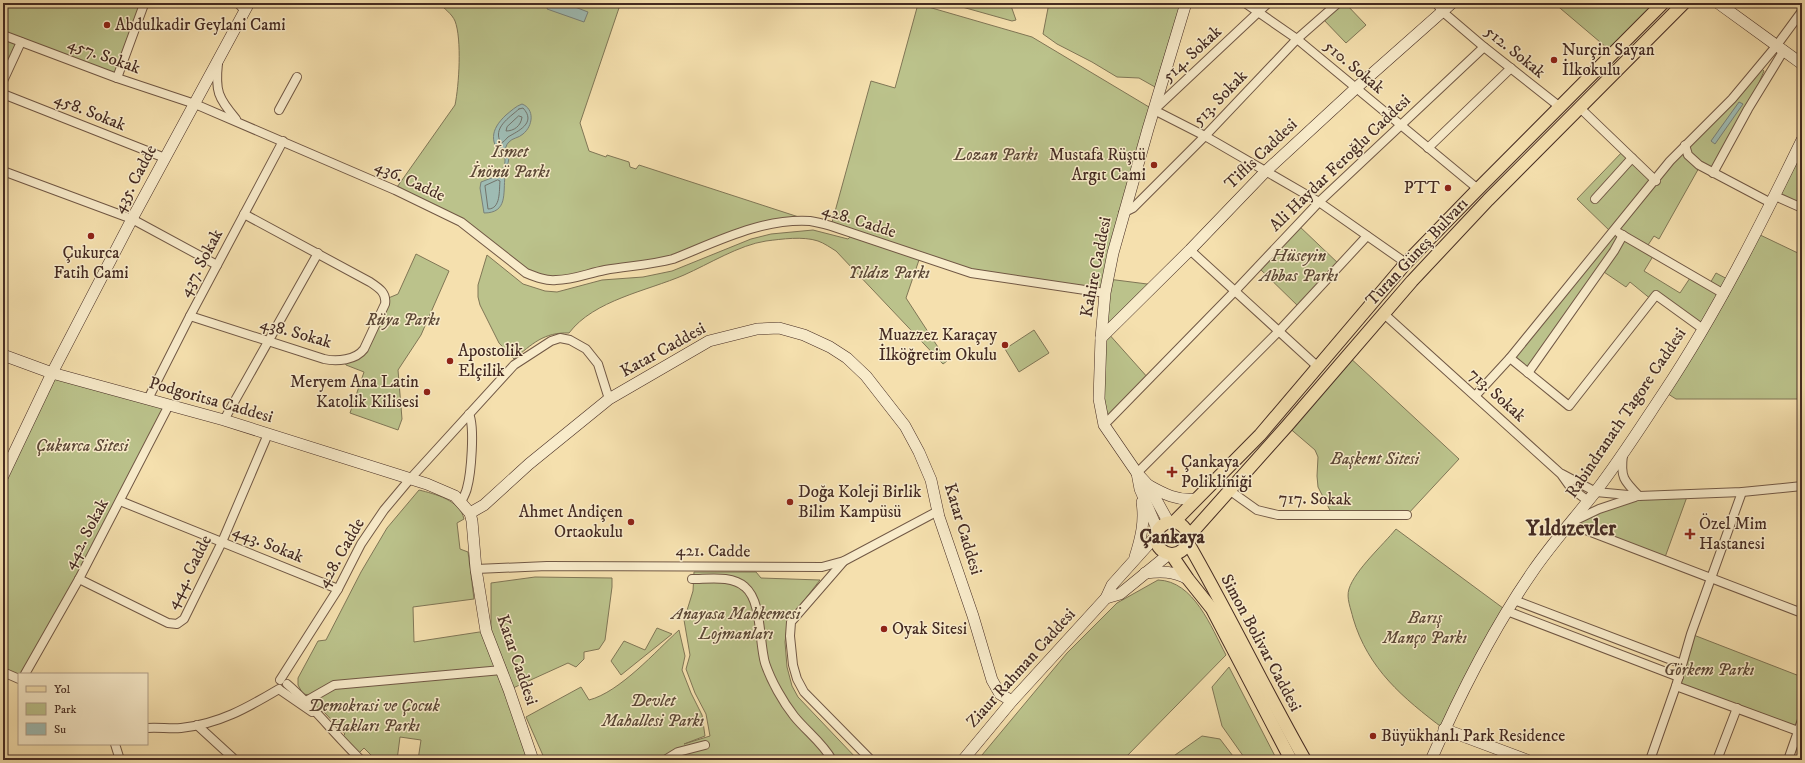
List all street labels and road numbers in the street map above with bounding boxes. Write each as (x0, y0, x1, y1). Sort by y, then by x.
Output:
street label: 514. Sokak (1158, 20, 1227, 87)
street label: 512. Sokak (1480, 21, 1550, 84)
street label: 457. Sokak (65, 33, 144, 80)
street label: 510. Sokak (1319, 35, 1389, 99)
street label: 513. Sokak (1188, 65, 1253, 131)
street label: 458. Sokak (51, 88, 130, 137)
street label: Ali Haydar Feroğlu Caddesi (1265, 90, 1415, 236)
street label: Tiflis Caddesi (1220, 114, 1302, 194)
street label: 435. Cadde (108, 141, 162, 217)
street label: 436. Cadde (371, 155, 449, 207)
street label: Turan Güneş Bulvarı (1361, 193, 1473, 311)
street label: 428. Cadde (819, 199, 899, 243)
street label: Kahire Caddesi (1075, 215, 1117, 319)
street label: 437. Sokak (174, 225, 228, 301)
street label: 438. Sokak (258, 312, 335, 354)
street label: Katar Caddesi (616, 317, 710, 383)
street label: Rabindranath Tagore Caddesi (1561, 324, 1691, 502)
street label: 713. Sokak (1463, 363, 1531, 427)
street label: Podgoritsa Caddesi (146, 372, 276, 428)
street label: Katar Caddesi (939, 481, 987, 577)
street label: 717. Sokak (1278, 487, 1352, 511)
street label: 442. Sokak (58, 494, 114, 573)
street label: 428. Cadde (312, 514, 370, 592)
street label: 443. Sokak (229, 520, 307, 568)
street label: 444. Cadde (161, 531, 217, 613)
street label: 421. Cadde (676, 539, 750, 563)
street label: Simon Bolivar Caddesi (1215, 570, 1307, 716)
street label: Ziaur Rahman Caddesi (962, 604, 1080, 732)
street label: Katar Caddesi (491, 612, 543, 708)

